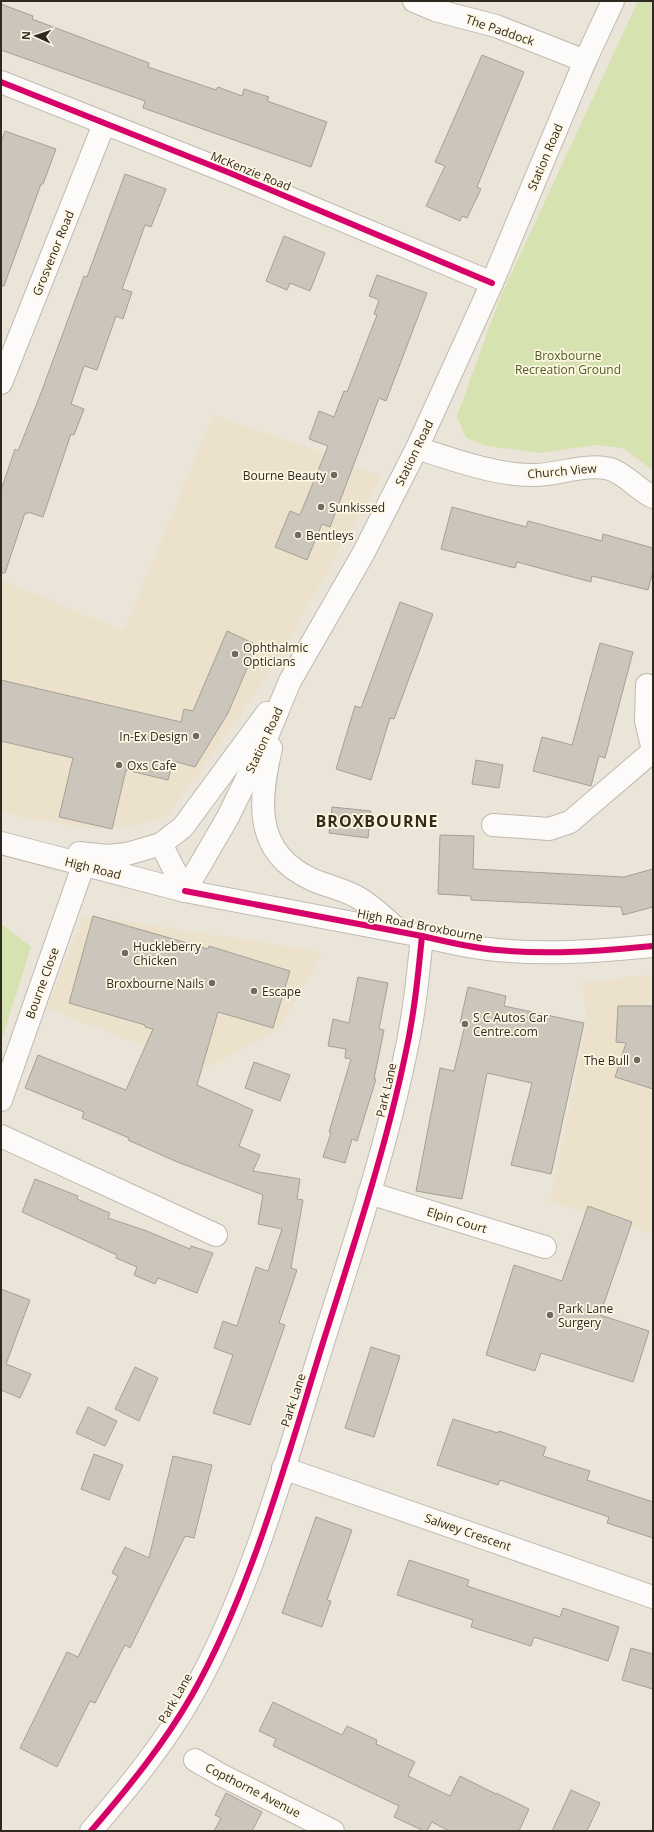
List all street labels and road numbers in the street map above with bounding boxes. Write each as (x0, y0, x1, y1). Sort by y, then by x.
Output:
street label: The Paddock (463, 10, 537, 50)
street label: Station Road (523, 121, 567, 193)
street label: McKenzie Road (208, 147, 294, 195)
street label: Grosvenor Road (28, 208, 78, 298)
street label: Station Road (391, 417, 437, 489)
street label: Church View (527, 459, 598, 483)
street label: Station Road (241, 704, 287, 776)
street label: High Road (63, 853, 123, 883)
street label: High Road Broxbourne (356, 904, 485, 946)
street label: Bourne Close (21, 945, 63, 1021)
street label: Park Lane (372, 1061, 401, 1119)
street label: Elpin Court (425, 1203, 489, 1237)
street label: Park Lane (276, 1371, 310, 1429)
street label: Salwey Crescent (422, 1509, 514, 1555)
street label: Park Lane (154, 1670, 196, 1726)
street label: Copthorne Avenue (202, 1759, 304, 1821)

